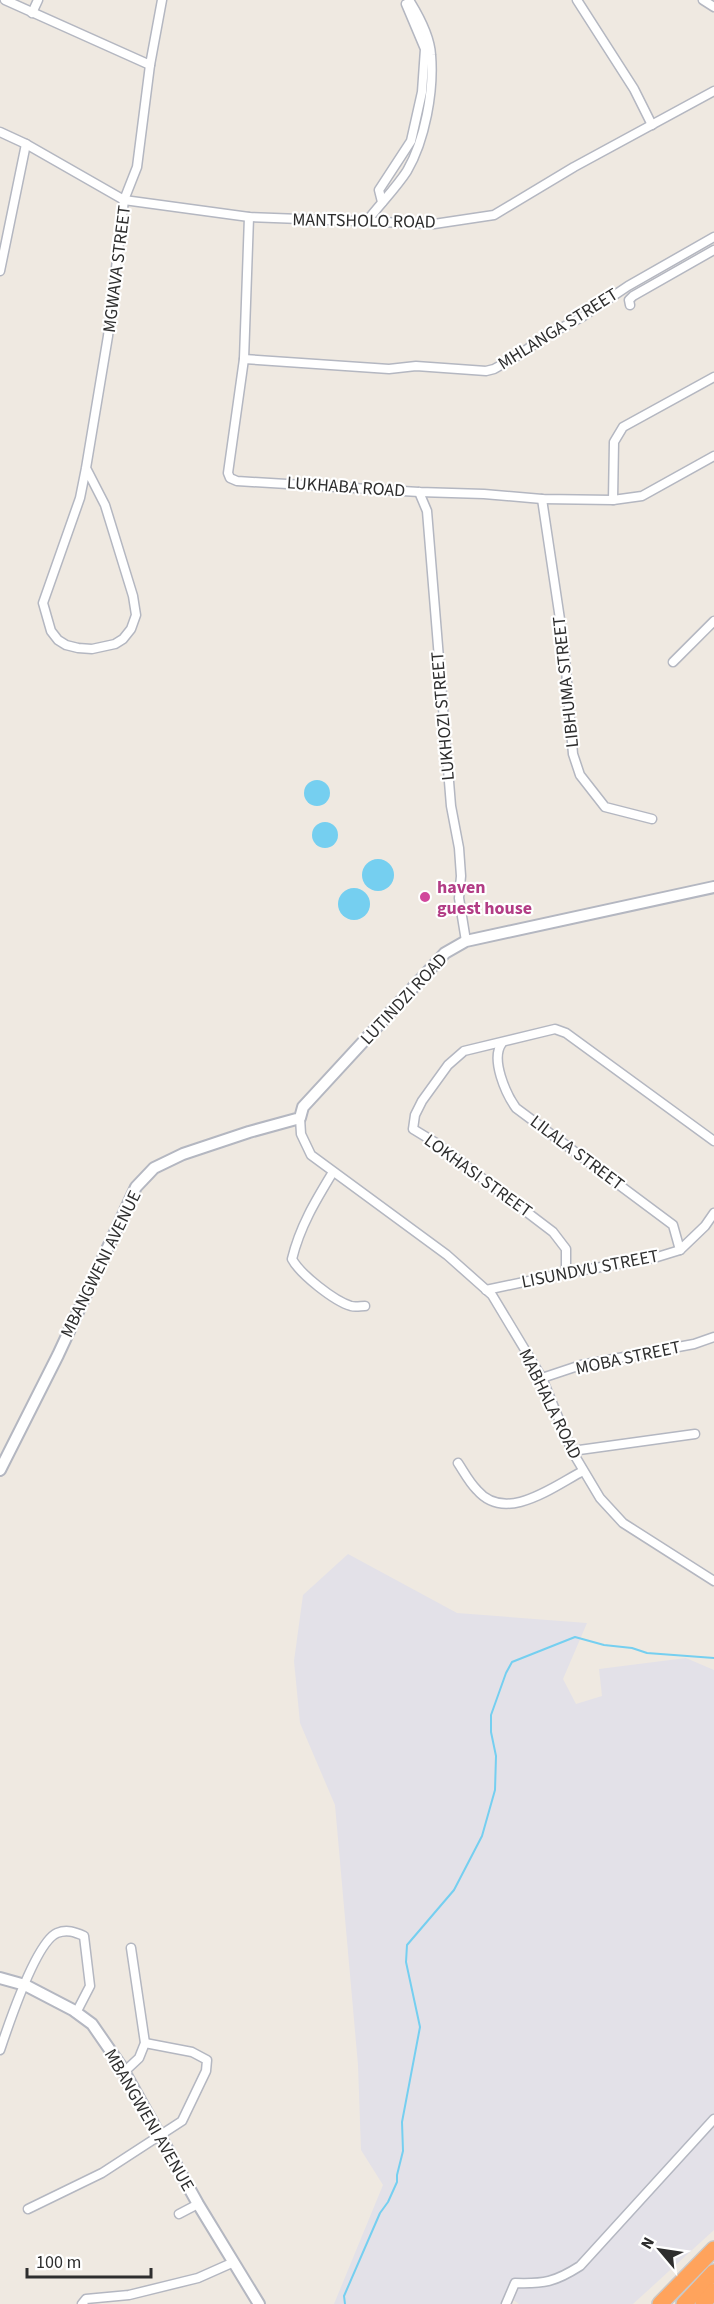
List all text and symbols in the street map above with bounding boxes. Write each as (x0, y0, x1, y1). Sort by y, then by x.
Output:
street label: MGWAVA STREET (97, 204, 137, 334)
street label: MANTSHOLO ROAD (292, 207, 436, 235)
street label: MHLANGA STREET (493, 282, 623, 376)
street label: LUKHABA ROAD (286, 470, 406, 504)
street label: LIBHUMA STREET (547, 615, 585, 749)
street label: LUKHOZI STREET (425, 650, 461, 782)
place label: haven guest house (437, 875, 532, 921)
marker: haven guest house (418, 890, 432, 904)
street label: LUTINDZI ROAD (355, 948, 453, 1050)
street label: LILALA STREET (525, 1109, 630, 1197)
street label: LOKHASI STREET (419, 1128, 537, 1224)
street label: MBANGWENI AVENUE (55, 1186, 147, 1342)
street label: LISUNDVU STREET (519, 1243, 661, 1295)
street label: MOBA STREET (573, 1335, 683, 1381)
street label: MABHALA ROAD (512, 1345, 588, 1463)
street label: MBANGWENI AVENUE (98, 2044, 200, 2196)
north arrow (630, 2220, 690, 2280)
text: N (636, 2233, 660, 2253)
scale bar (27, 2241, 152, 2279)
text: 100 m (36, 2250, 81, 2275)

